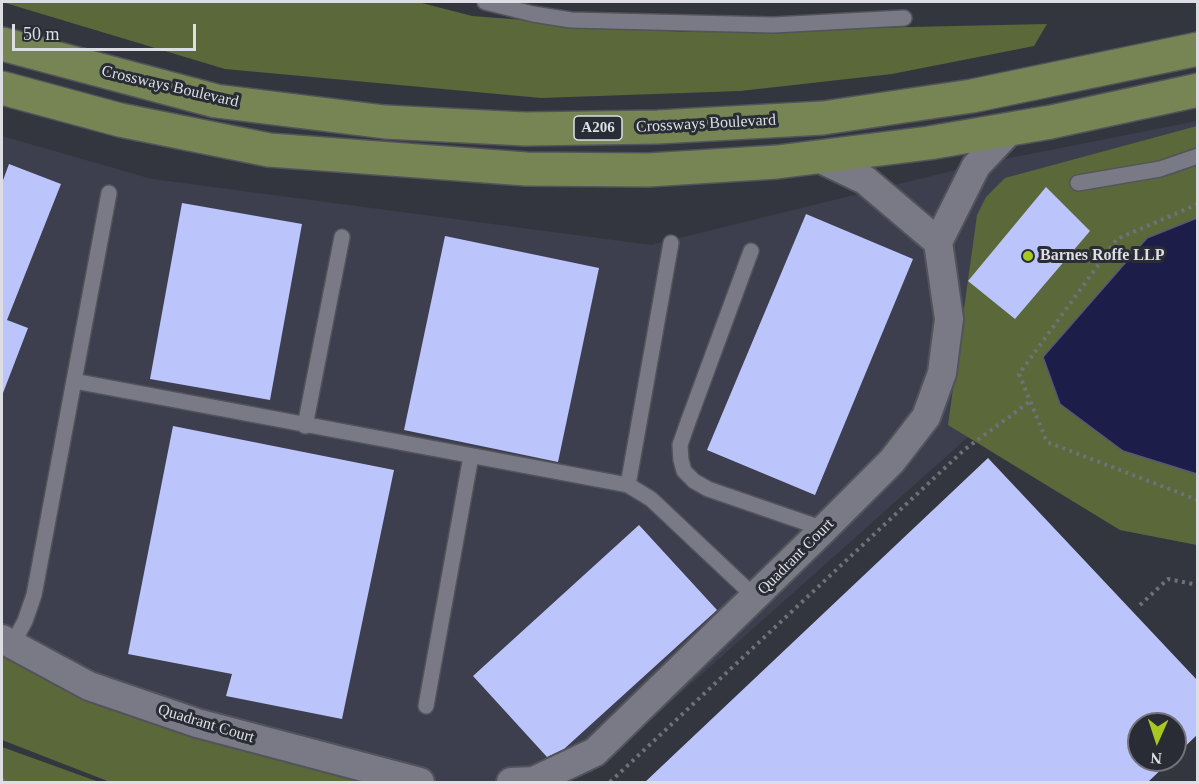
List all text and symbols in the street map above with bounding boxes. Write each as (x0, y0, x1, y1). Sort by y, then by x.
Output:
scale bar (15, 12, 200, 50)
text: 50 m (23, 24, 60, 44)
street label: Crossways Boulevard (100, 62, 240, 112)
street label: Crossways Boulevard (636, 111, 776, 137)
road number: A206 (574, 116, 622, 140)
place label: Barnes Roffe LLP (1040, 246, 1164, 266)
marker: Barnes Roffe LLP (1021, 249, 1035, 263)
street label: Quadrant Court (754, 515, 838, 599)
street label: Quadrant Court (155, 700, 257, 748)
north arrow (1127, 712, 1187, 772)
text: N (1150, 750, 1162, 767)

